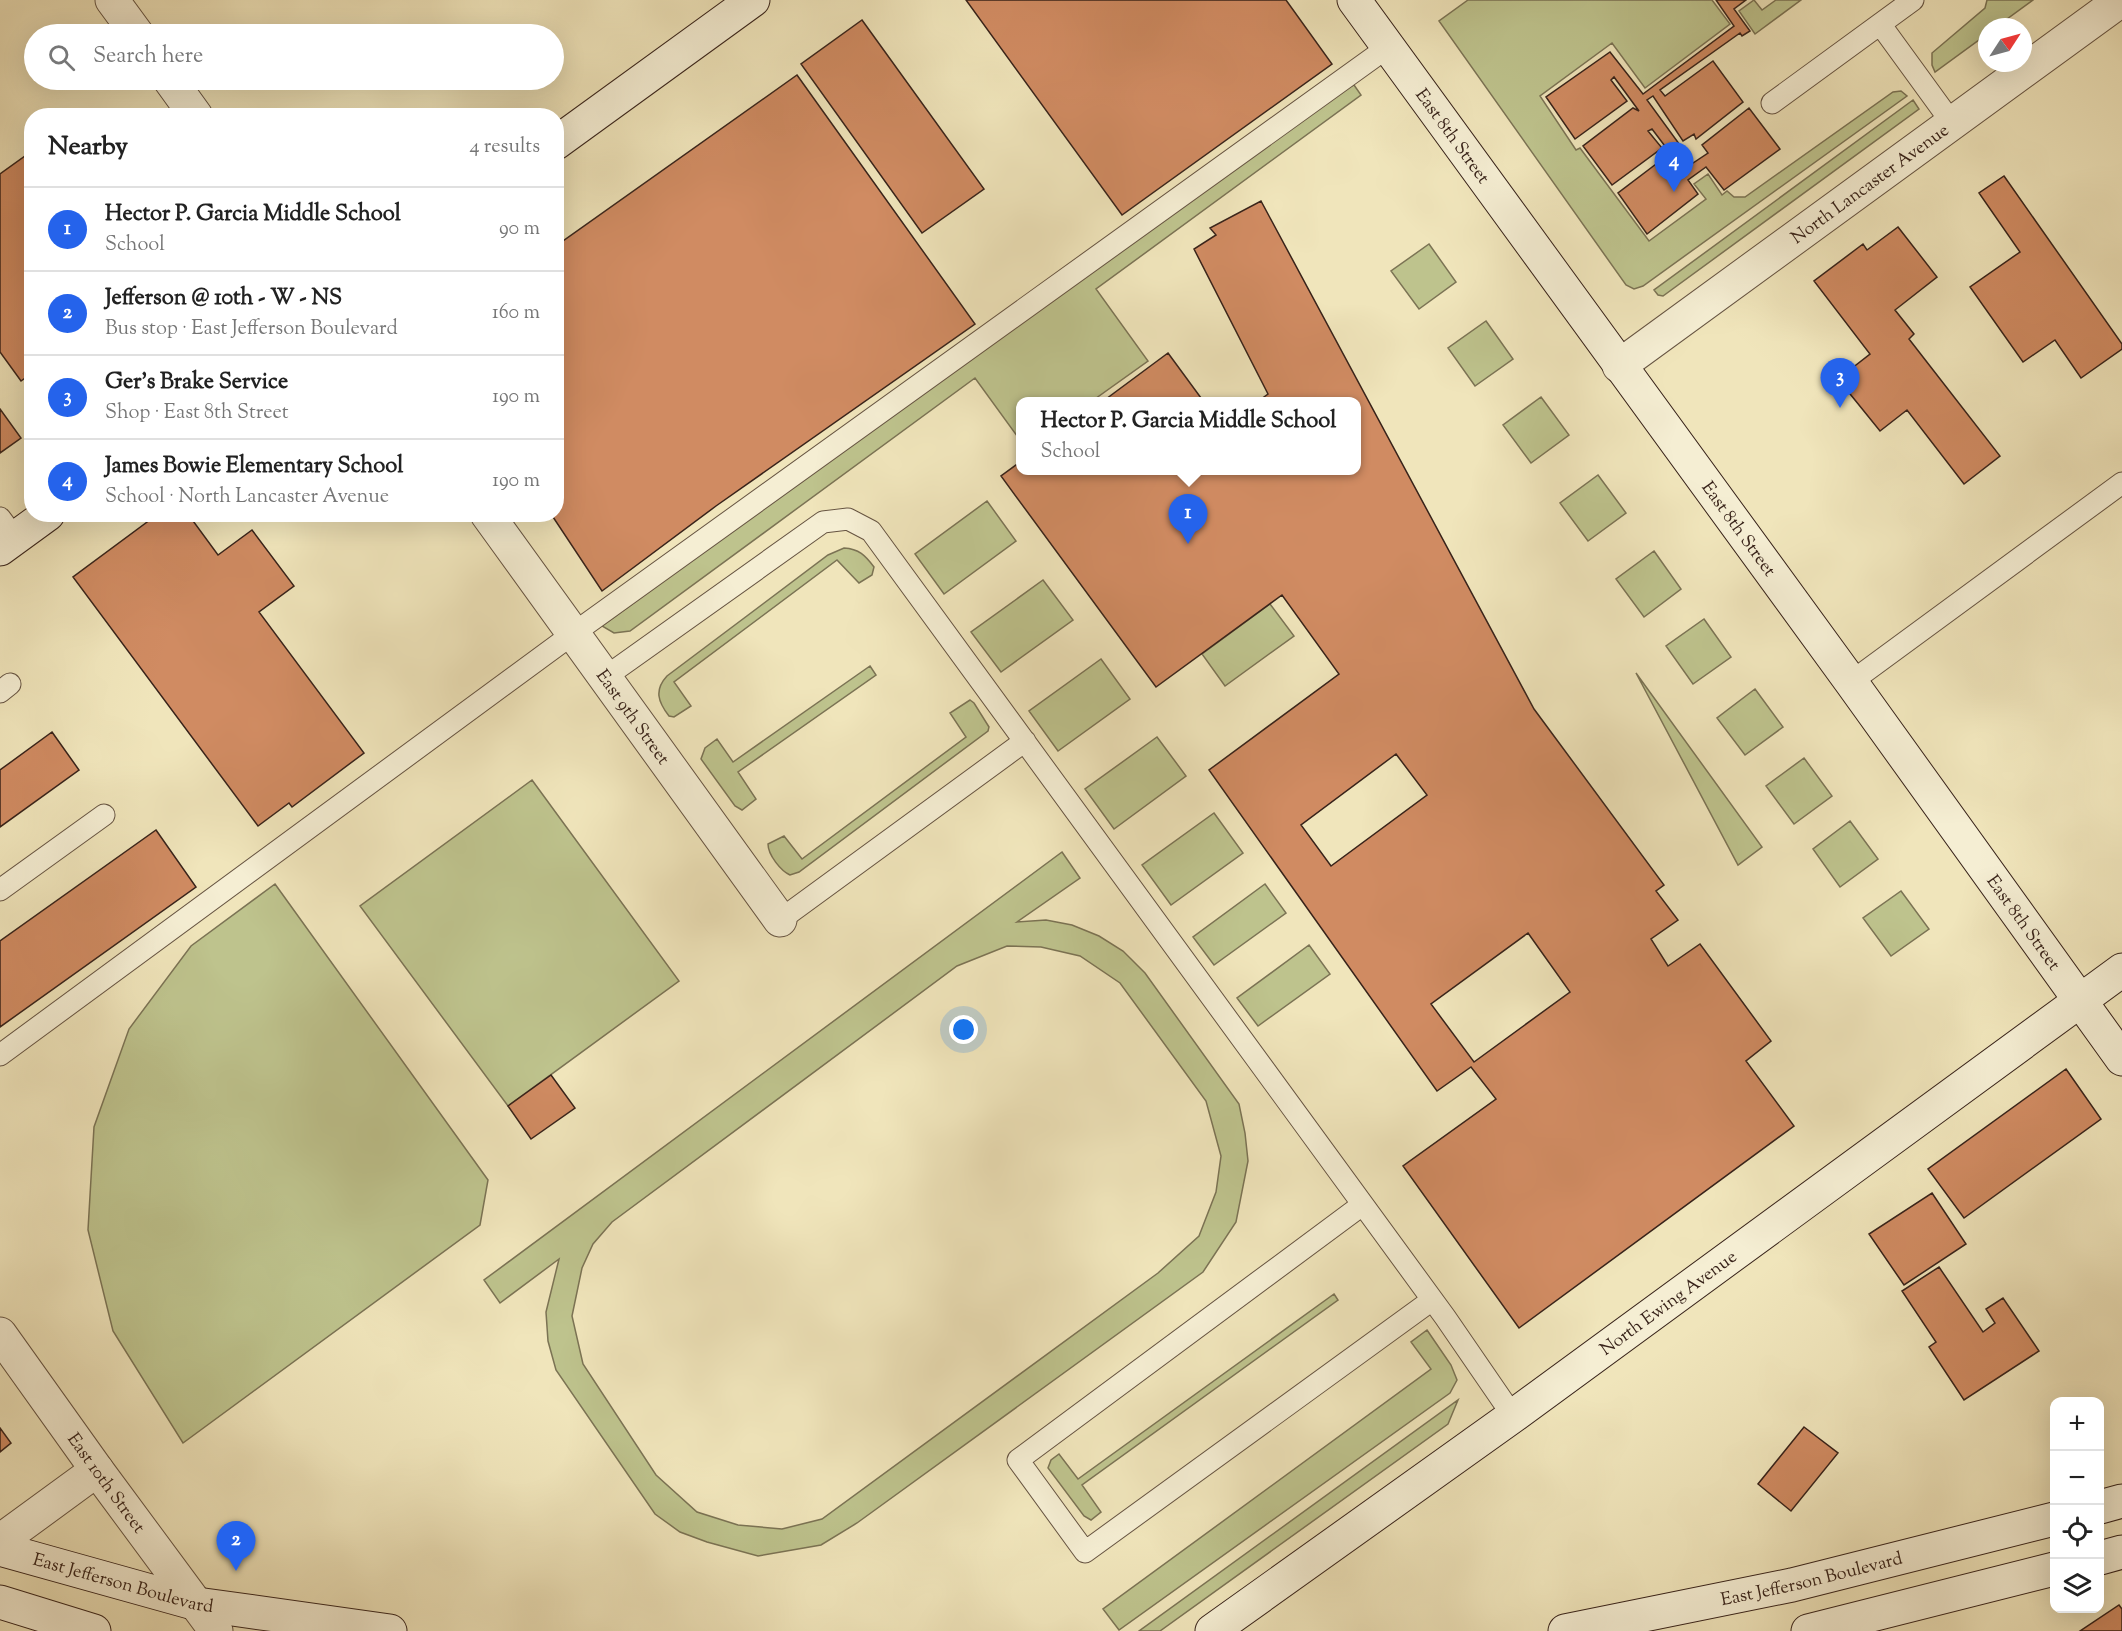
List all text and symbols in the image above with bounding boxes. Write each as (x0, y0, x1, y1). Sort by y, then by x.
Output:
north arrow (1978, 18, 2032, 72)
search box (24, 24, 564, 90)
icon: search (45, 41, 78, 74)
text: Search here (93, 41, 203, 73)
street label: East 8th Street (1408, 84, 1495, 190)
street label: North Lancaster Avenue (1786, 119, 1955, 251)
text: Nearby (48, 129, 128, 166)
text: 4 results (469, 133, 540, 162)
pin: 4 (1654, 142, 1694, 192)
text: Hector P. Garcia Middle School (105, 199, 401, 231)
text: 1 (64, 215, 71, 244)
text: 90 m (499, 215, 540, 244)
text: School (105, 231, 165, 260)
text: Jefferson @ 10th - W - NS (105, 283, 342, 315)
text: 2 (63, 299, 72, 328)
text: 160 m (492, 299, 540, 328)
text: Bus stop · East Jefferson Boulevard (105, 315, 398, 344)
pin: 3 (1820, 358, 1860, 408)
text: Ger's Brake Service (105, 367, 288, 399)
text: 3 (63, 383, 72, 412)
text: 190 m (492, 383, 540, 412)
popup (1016, 397, 1361, 475)
text: Shop · East 8th Street (105, 399, 289, 428)
text: Hector P. Garcia Middle School (1041, 406, 1336, 438)
text: School (1041, 438, 1100, 467)
text: James Bowie Elementary School (105, 451, 403, 483)
text: 4 (62, 467, 73, 496)
text: 190 m (492, 467, 540, 496)
street label: East 8th Street (1694, 477, 1781, 583)
text: School · North Lancaster Avenue (105, 483, 389, 512)
pin: 1 (1168, 494, 1208, 544)
street label: East 9th Street (588, 665, 675, 771)
street label: East 8th Street (1979, 870, 2066, 977)
your location (949, 1015, 978, 1044)
street label: North Ewing Avenue (1595, 1245, 1743, 1363)
map controls (2050, 1397, 2104, 1613)
button: + (2050, 1397, 2104, 1451)
street label: East 10th Street (60, 1428, 151, 1539)
button: − (2050, 1451, 2104, 1505)
button: locate (2050, 1505, 2104, 1559)
pin: 2 (216, 1522, 256, 1571)
street label: East Jefferson Boulevard (1719, 1547, 1906, 1614)
street label: East Jefferson Boulevard (30, 1548, 215, 1621)
button: layers (2050, 1559, 2104, 1613)

